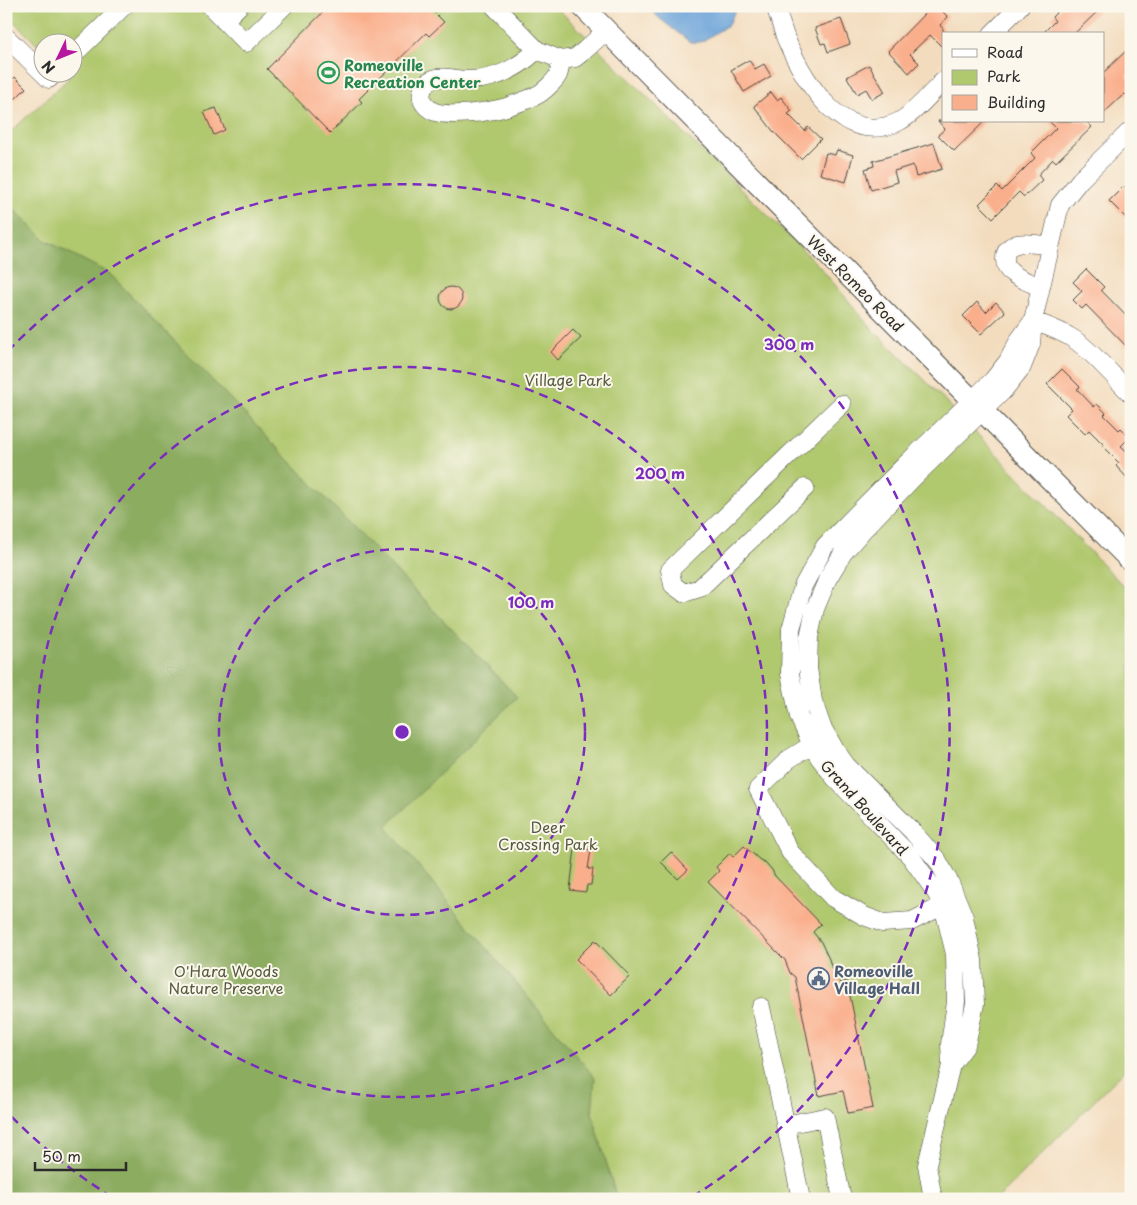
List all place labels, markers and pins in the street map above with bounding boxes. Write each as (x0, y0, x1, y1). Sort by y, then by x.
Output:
place label: Romeoville Recreation Center (344, 53, 481, 93)
sports icon: Romeoville Recreation Center (316, 61, 340, 85)
centre of rings (393, 723, 411, 741)
place label: Romeoville Village Hall (834, 959, 920, 999)
public building icon: Romeoville Village Hall (806, 967, 830, 991)

